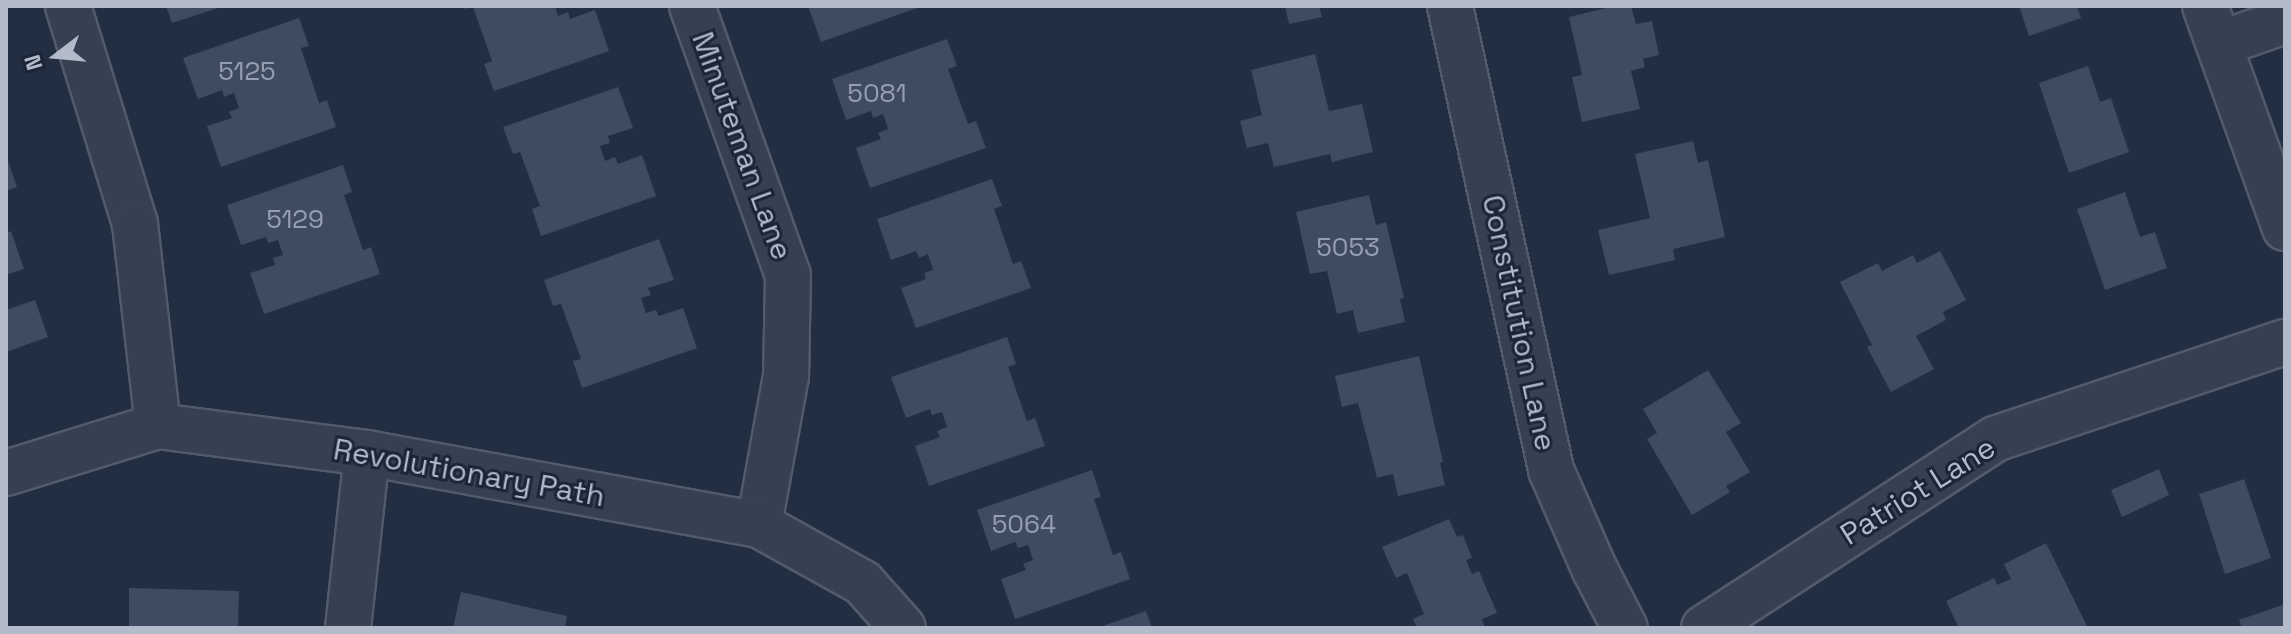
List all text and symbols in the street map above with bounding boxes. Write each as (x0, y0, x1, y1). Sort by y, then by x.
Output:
north arrow (16, 16, 96, 96)
street label: Minuteman Lane (684, 27, 800, 265)
text: N (17, 52, 48, 74)
house number: 5125 (218, 56, 276, 88)
house number: 5081 (847, 78, 907, 110)
street label: Constitution Lane (1474, 192, 1564, 454)
house number: 5129 (266, 204, 324, 236)
house number: 5053 (1316, 232, 1380, 264)
street label: Patriot Lane (1834, 429, 2002, 553)
street label: Revolutionary Path (331, 431, 607, 515)
house number: 5064 (992, 509, 1056, 541)

